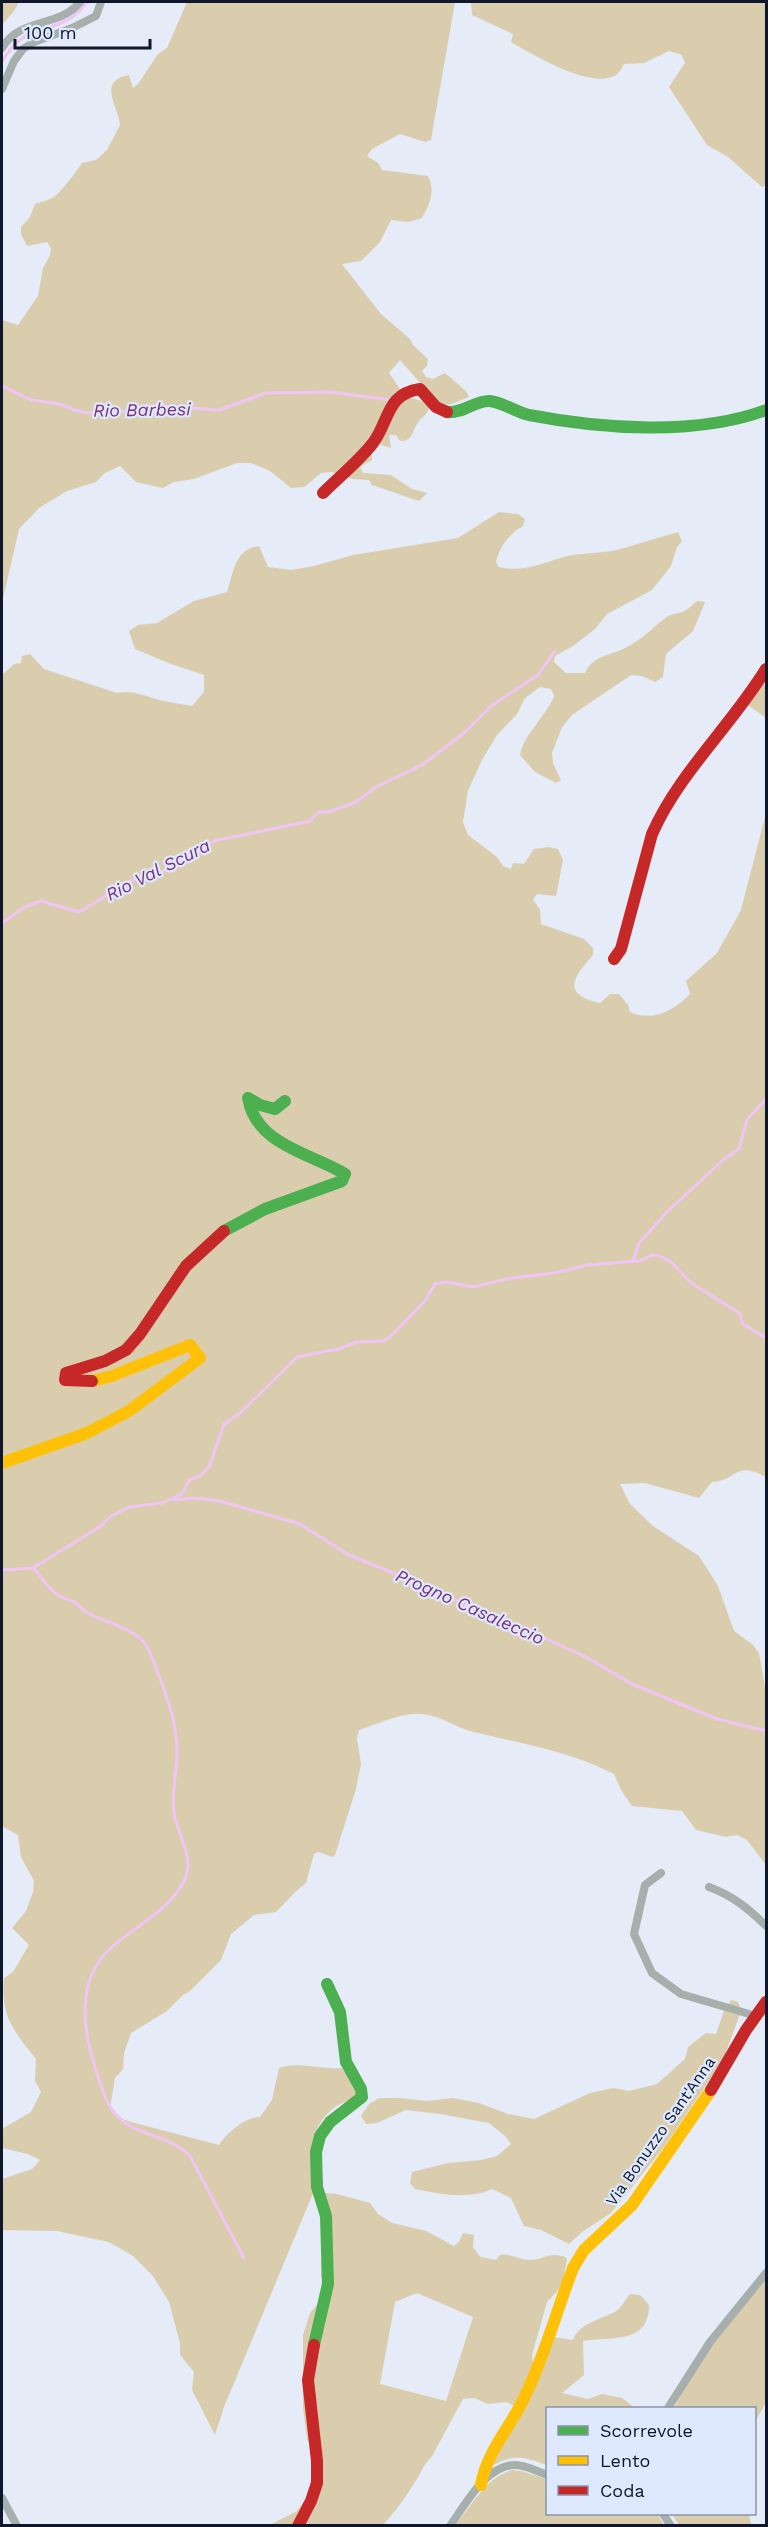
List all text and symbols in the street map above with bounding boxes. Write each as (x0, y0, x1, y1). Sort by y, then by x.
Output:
scale bar (15, 12, 150, 50)
text: 100 m (24, 22, 77, 43)
water label: Rio Barbesi (93, 398, 192, 421)
water label: Rio Val Scura (102, 834, 213, 905)
water label: Progno Casaleccio (393, 1564, 548, 1649)
street label: Via Bonuzzo Sant'Anna (602, 2053, 719, 2210)
legend (546, 2407, 756, 2515)
text: Scorrevole (600, 2420, 693, 2441)
text: Lento (600, 2450, 650, 2471)
text: Coda (600, 2480, 645, 2501)

